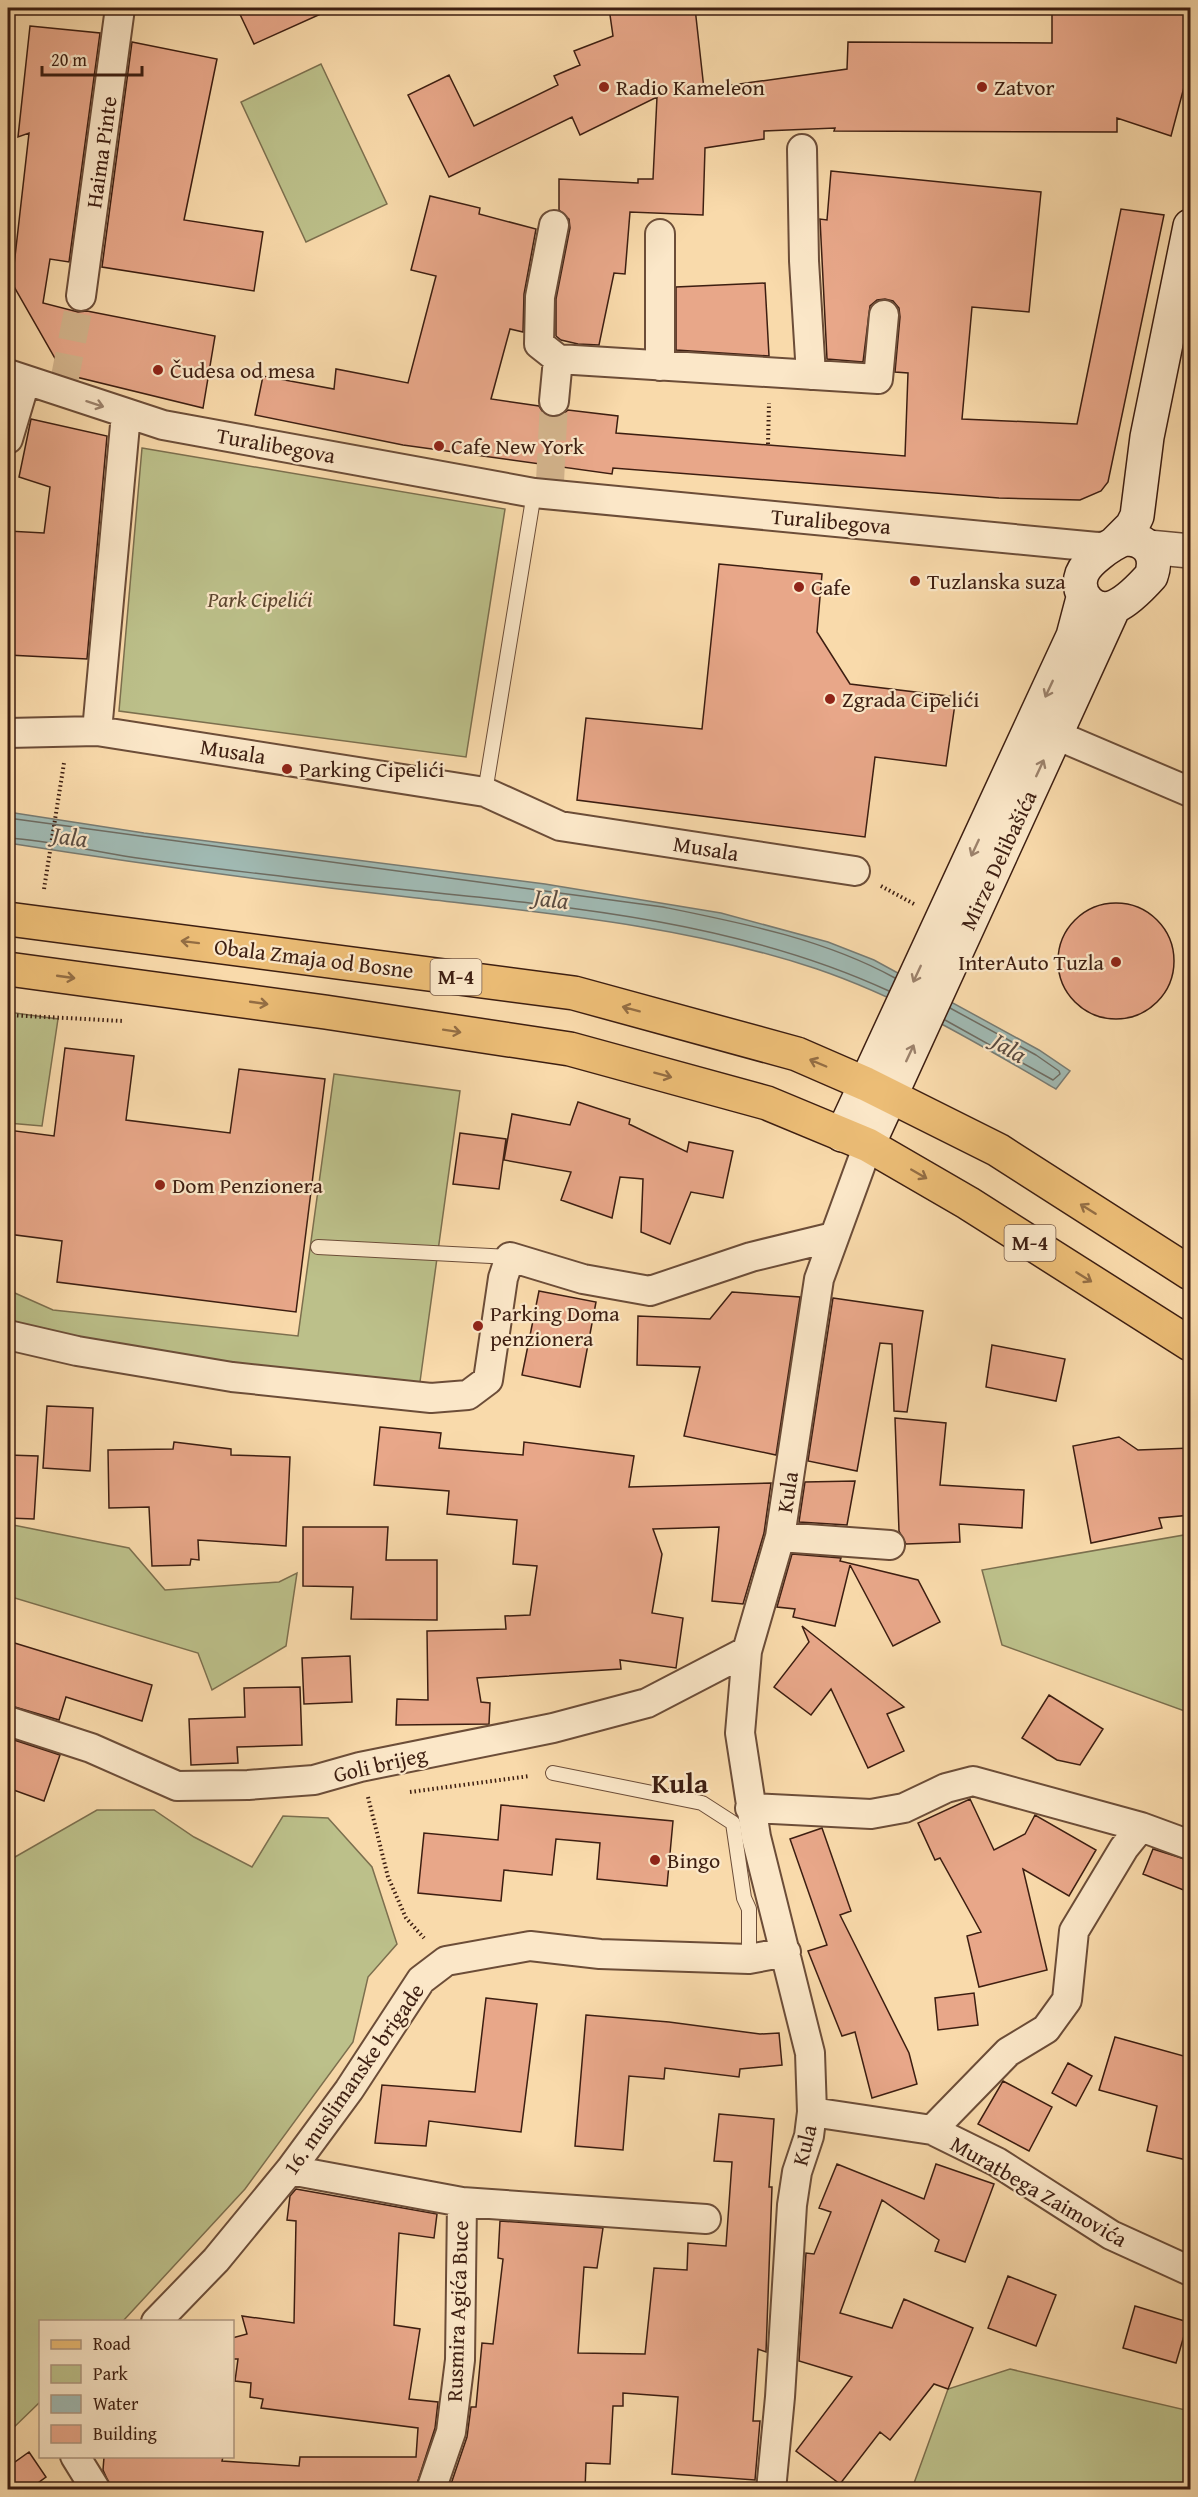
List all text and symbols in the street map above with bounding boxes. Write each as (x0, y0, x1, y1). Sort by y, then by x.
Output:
scale bar (42, 39, 142, 77)
text: 20 m (51, 46, 87, 73)
place label: Radio Kameleon (616, 71, 765, 103)
place label: Zatvor (994, 71, 1055, 103)
marker: Radio Kameleon (597, 80, 611, 94)
marker: Zatvor (975, 80, 989, 94)
street label: Haima Pinte (77, 94, 125, 210)
place label: Čudesa od mesa (170, 354, 316, 386)
marker: Čudesa od mesa (151, 363, 165, 377)
one-way arrow (85, 399, 104, 410)
street label: Turalibegova (214, 419, 339, 471)
place label: Cafe New York (451, 430, 585, 462)
marker: Cafe New York (432, 439, 446, 453)
street label: Turalibegova (770, 500, 893, 542)
place label: Tuzlanska suza (927, 565, 1066, 597)
place label: Cafe (811, 571, 851, 603)
marker: Tuzlanska suza (908, 574, 922, 588)
marker: Cafe (792, 580, 806, 594)
park label: Park Cipelići (207, 583, 313, 615)
one-way arrow (1042, 680, 1054, 698)
place label: Zgrada Cipelići (842, 683, 979, 715)
marker: Zgrada Cipelići (823, 692, 837, 706)
street label: Musala (198, 730, 269, 772)
place label: Parking Cipelići (299, 753, 444, 785)
one-way arrow (1035, 759, 1047, 777)
marker: Parking Cipelići (280, 762, 294, 776)
street label: Mirze Delibašića (952, 784, 1045, 935)
water label: Jala (46, 816, 90, 856)
street label: Musala (671, 827, 742, 869)
one-way arrow (968, 839, 980, 857)
water label: Jala (528, 879, 571, 918)
street label: Obala Zmaja od Bosne (212, 930, 416, 986)
one-way arrow (180, 936, 200, 947)
place label: InterAuto Tuzla (958, 946, 1105, 978)
marker: InterAuto Tuzla (1109, 955, 1123, 969)
road number: M-4 (430, 959, 482, 995)
one-way arrow (910, 964, 922, 982)
one-way arrow (55, 971, 75, 982)
one-way arrow (248, 998, 268, 1009)
one-way arrow (622, 1003, 641, 1014)
water label: Jala (982, 1021, 1033, 1072)
one-way arrow (441, 1026, 461, 1037)
one-way arrow (904, 1045, 916, 1063)
one-way arrow (809, 1057, 827, 1068)
one-way arrow (653, 1069, 672, 1081)
place label: Dom Penzionera (172, 1169, 323, 1201)
one-way arrow (910, 1169, 927, 1181)
marker: Dom Penzionera (153, 1178, 167, 1192)
one-way arrow (1080, 1202, 1097, 1214)
road number: M-4 (1004, 1225, 1056, 1261)
one-way arrow (1076, 1271, 1093, 1284)
place label: Parking Doma penzionera (490, 1297, 620, 1354)
marker: Parking Doma penzionera (471, 1319, 485, 1333)
street label: Kula (768, 1468, 806, 1515)
street label: Goli brijeg (330, 1738, 430, 1790)
district label: Kula (652, 1762, 709, 1803)
place label: Bingo (667, 1844, 720, 1876)
marker: Bingo (648, 1853, 662, 1867)
street label: 16. muslimanske brigade (275, 1977, 431, 2181)
street label: Kula (783, 2120, 825, 2169)
street label: Muratbega Zaimovića (945, 2127, 1134, 2255)
street label: Rusmira Agića Buce (438, 2220, 476, 2402)
legend (39, 2320, 234, 2458)
text: Road (93, 2330, 131, 2357)
text: Park (93, 2360, 129, 2387)
text: Water (93, 2390, 139, 2417)
text: Building (93, 2420, 157, 2447)

